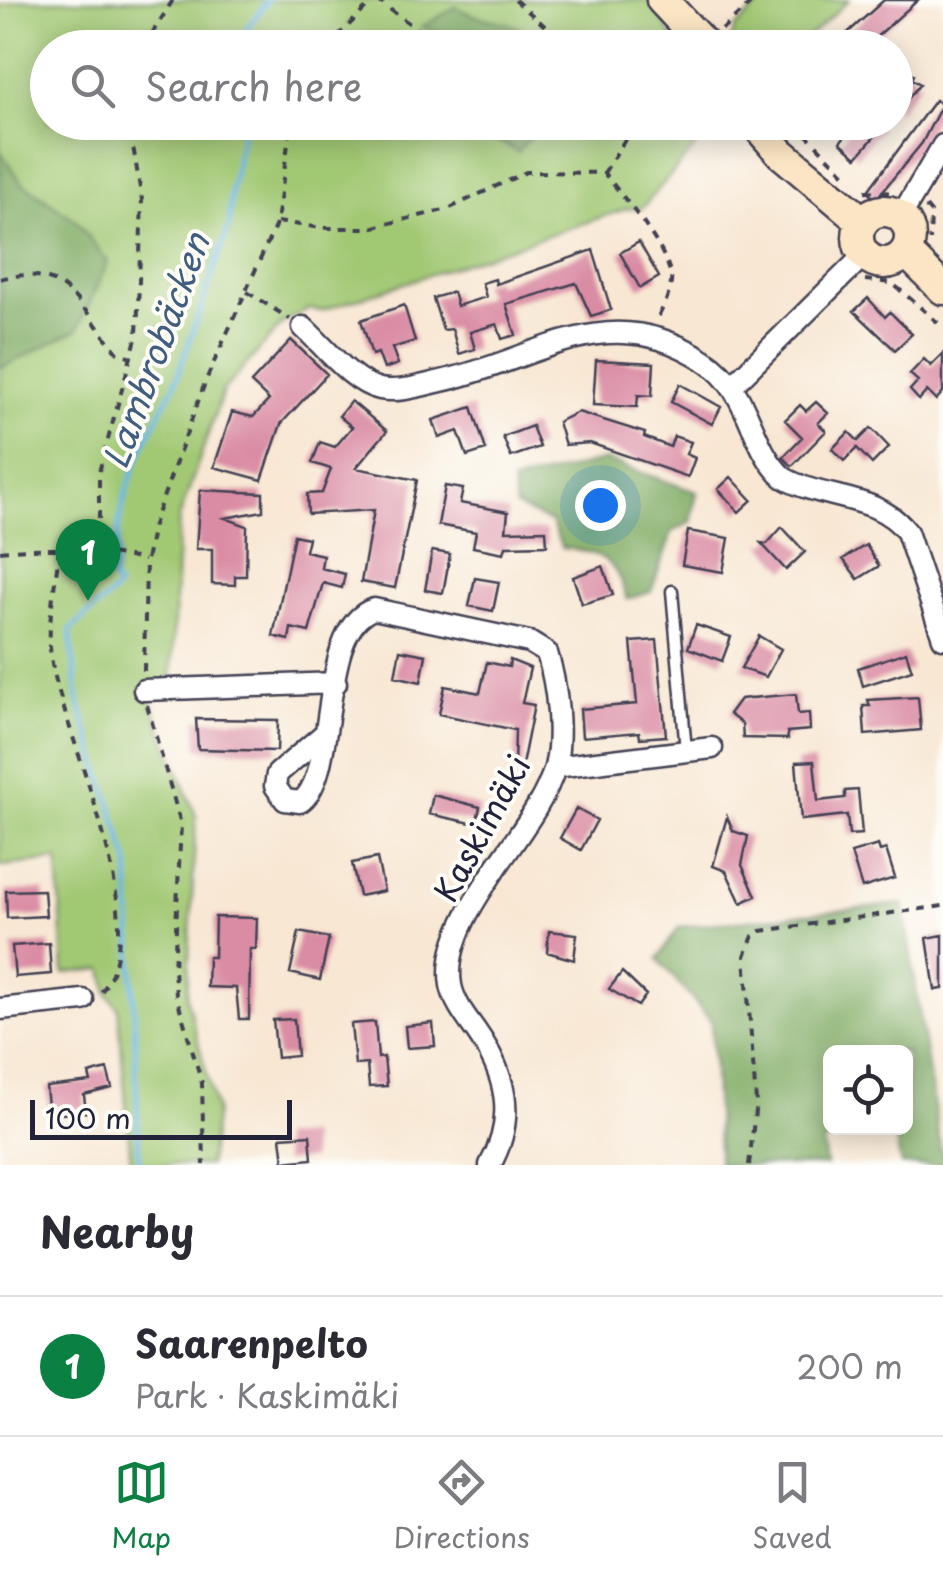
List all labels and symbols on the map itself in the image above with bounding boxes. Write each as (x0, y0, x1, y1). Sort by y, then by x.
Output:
water label: Lambrobäcken (88, 223, 222, 475)
your location (575, 480, 626, 531)
pin: 1 (56, 518, 120, 601)
street label: Kaskimäki (421, 746, 541, 910)
scale bar (30, 1095, 292, 1140)

